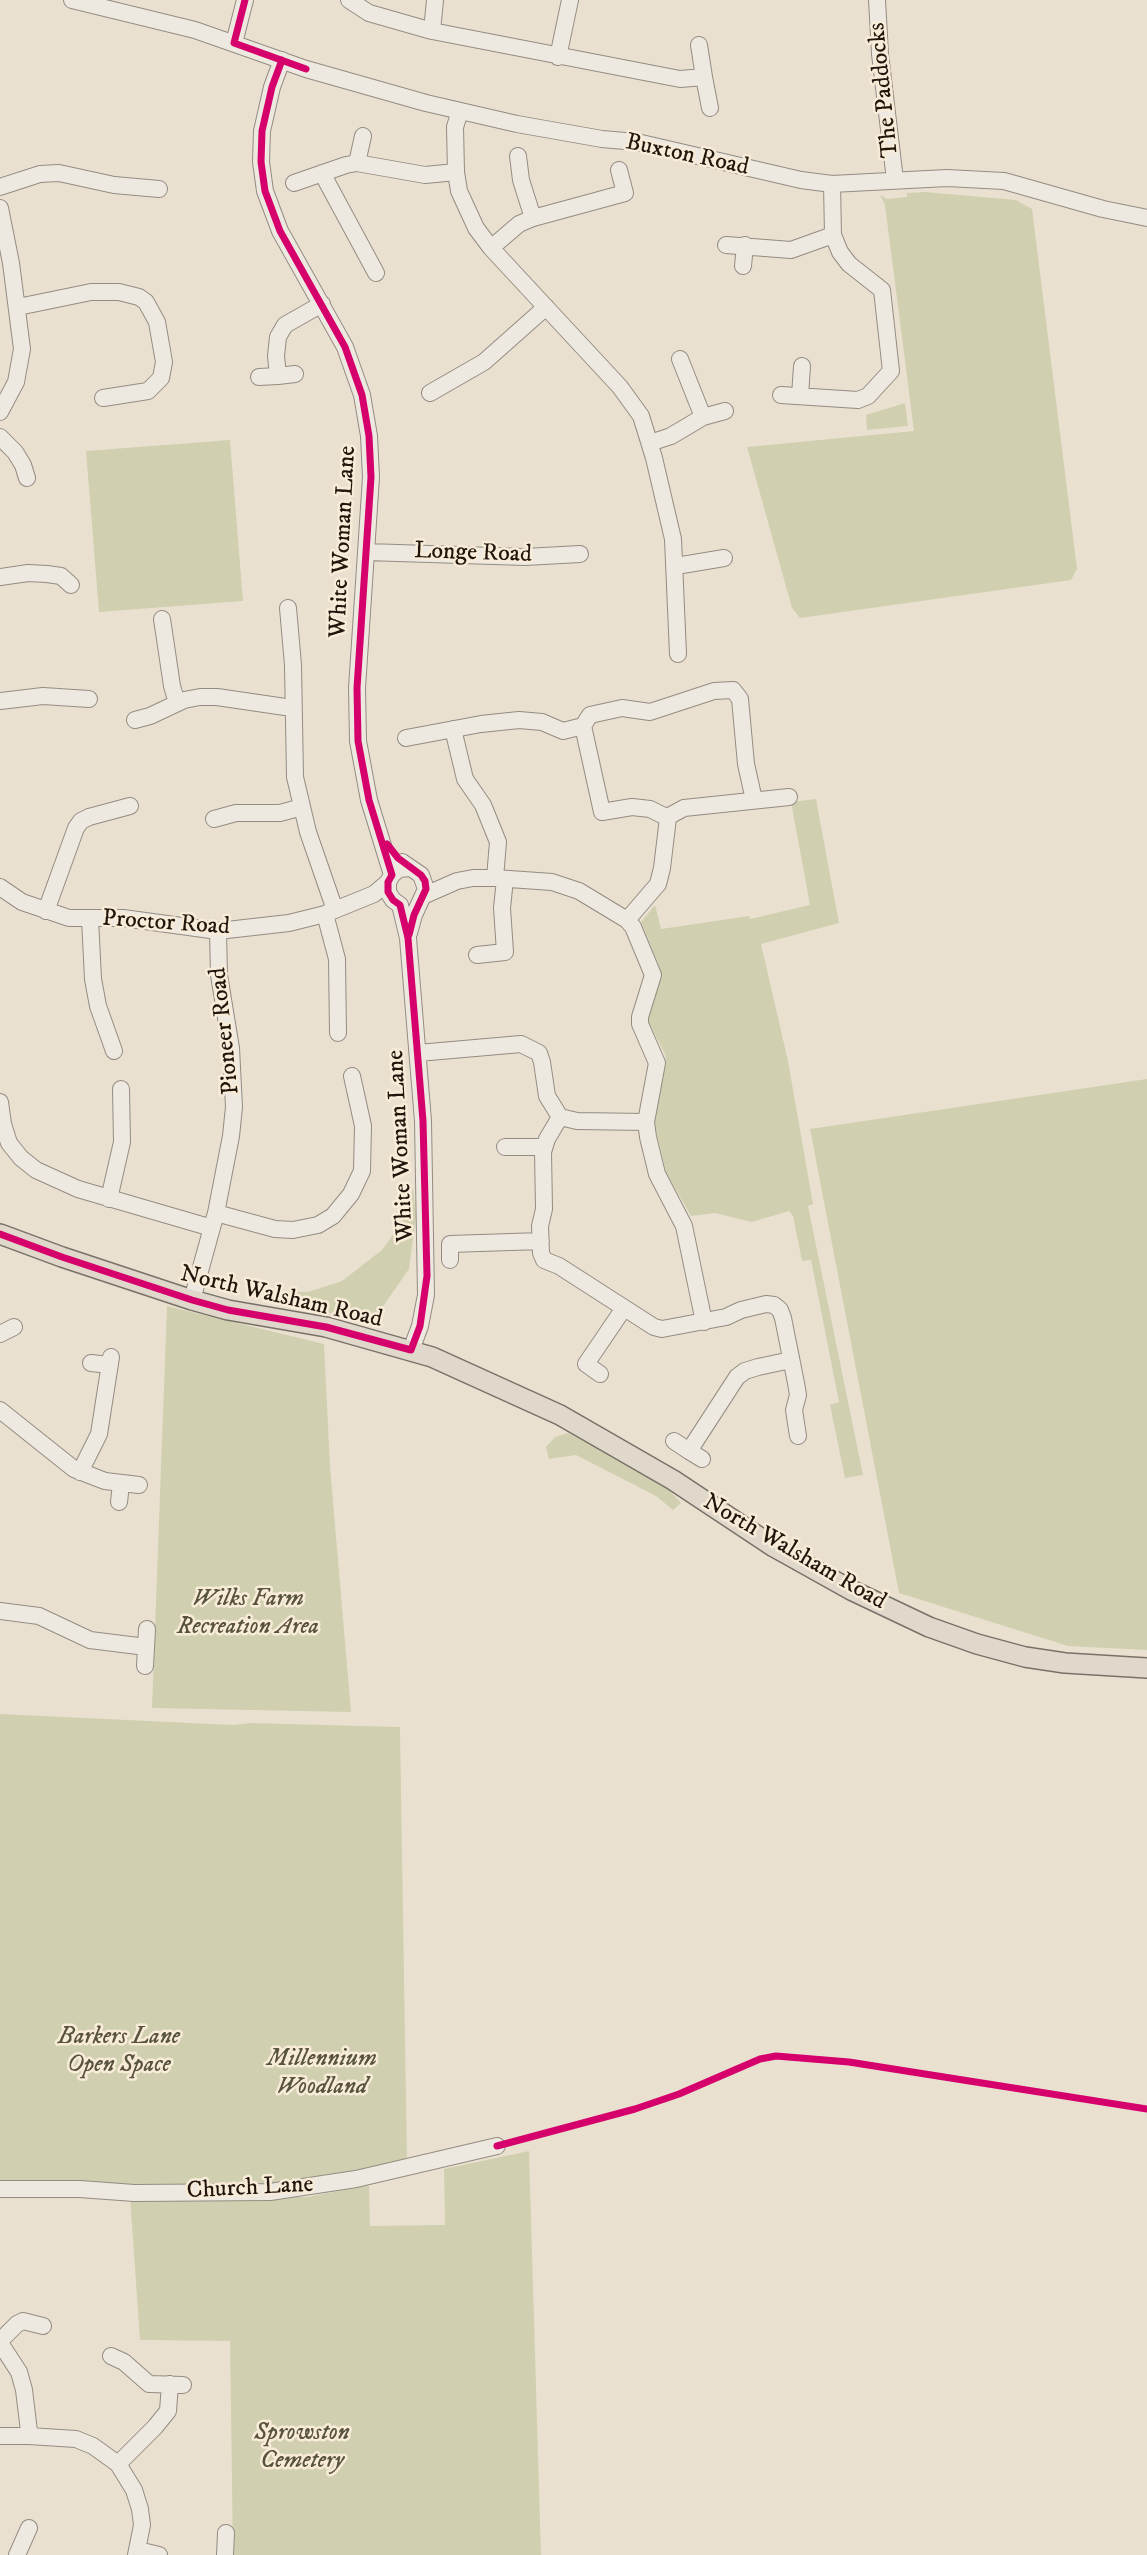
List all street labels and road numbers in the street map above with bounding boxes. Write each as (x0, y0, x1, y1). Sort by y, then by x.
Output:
street label: The Paddocks (864, 21, 906, 159)
street label: Buxton Road (623, 129, 751, 183)
street label: White Woman Lane (325, 445, 363, 639)
street label: Longe Road (414, 538, 532, 570)
street label: Proctor Road (101, 905, 231, 943)
street label: Pioneer Road (205, 966, 247, 1096)
street label: White Woman Lane (383, 1049, 421, 1243)
street label: North Walsham Road (177, 1261, 385, 1335)
street label: North Walsham Road (697, 1489, 891, 1617)
street label: Church Lane (186, 2171, 314, 2207)

